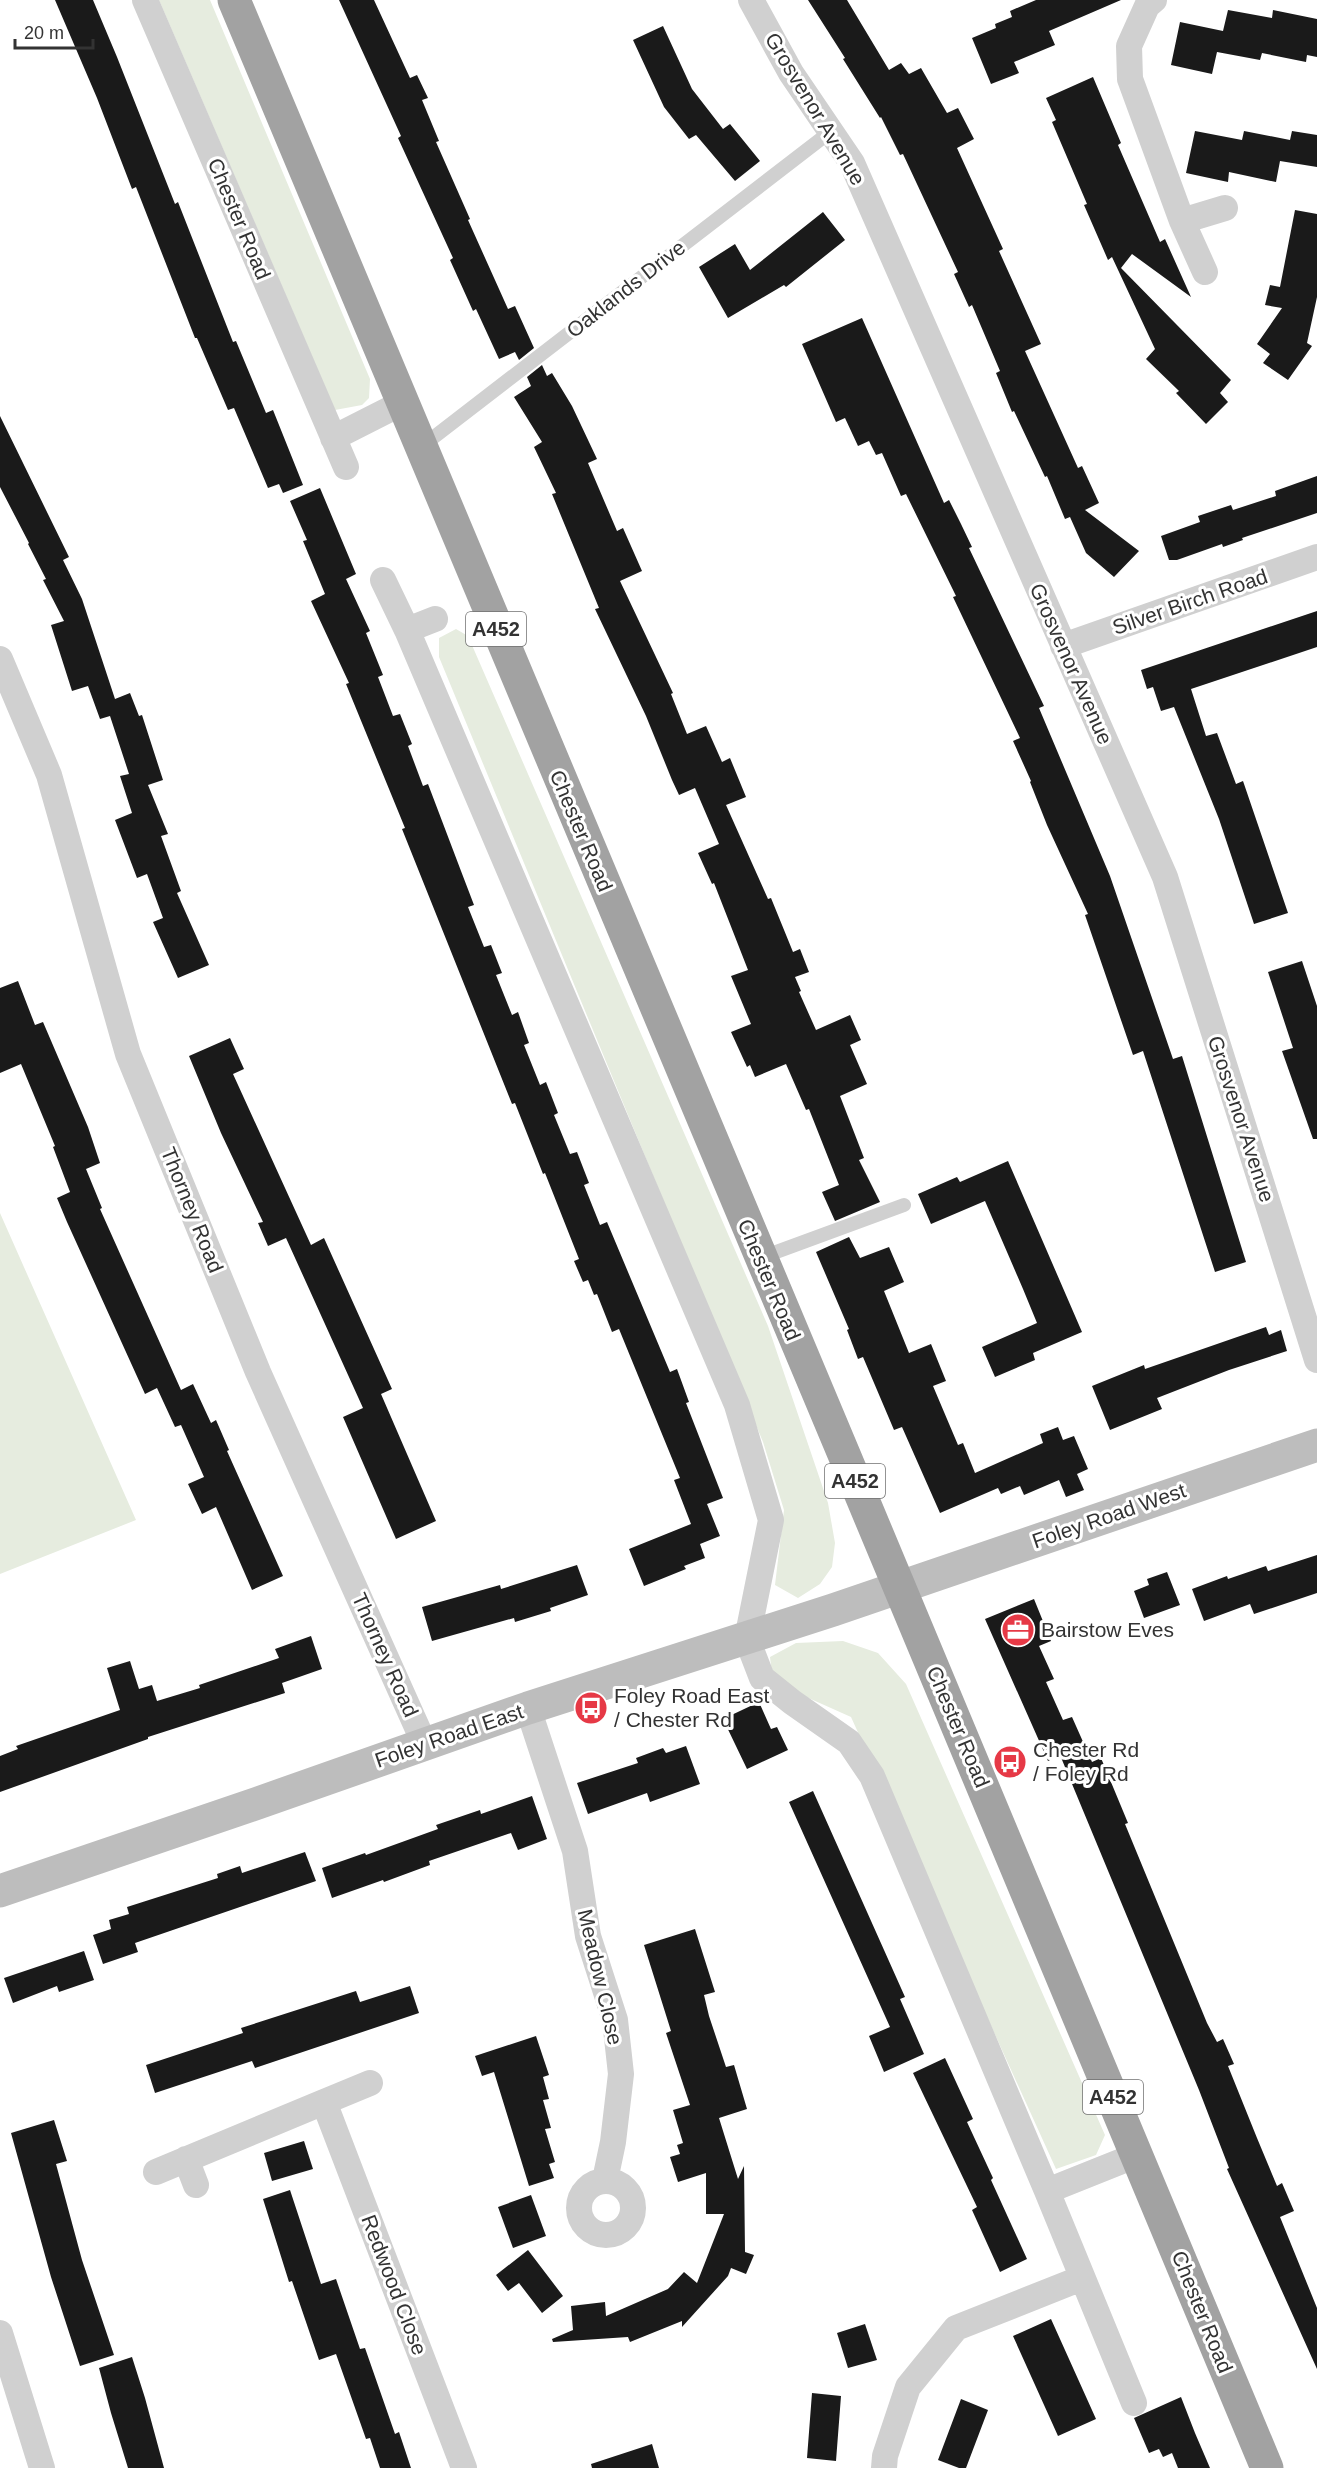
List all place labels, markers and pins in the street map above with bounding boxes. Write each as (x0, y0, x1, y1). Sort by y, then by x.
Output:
office icon: Bairstow Eves (1000, 1612, 1036, 1648)
place label: Bairstow Eves (1041, 1618, 1174, 1641)
place label: Foley Road East / Chester Rd (614, 1684, 769, 1731)
bus stop icon: Foley Road East / Chester Rd (573, 1690, 609, 1726)
place label: Chester Rd / Foley Rd (1033, 1738, 1139, 1785)
bus stop icon: Chester Rd / Foley Rd (992, 1744, 1028, 1780)

